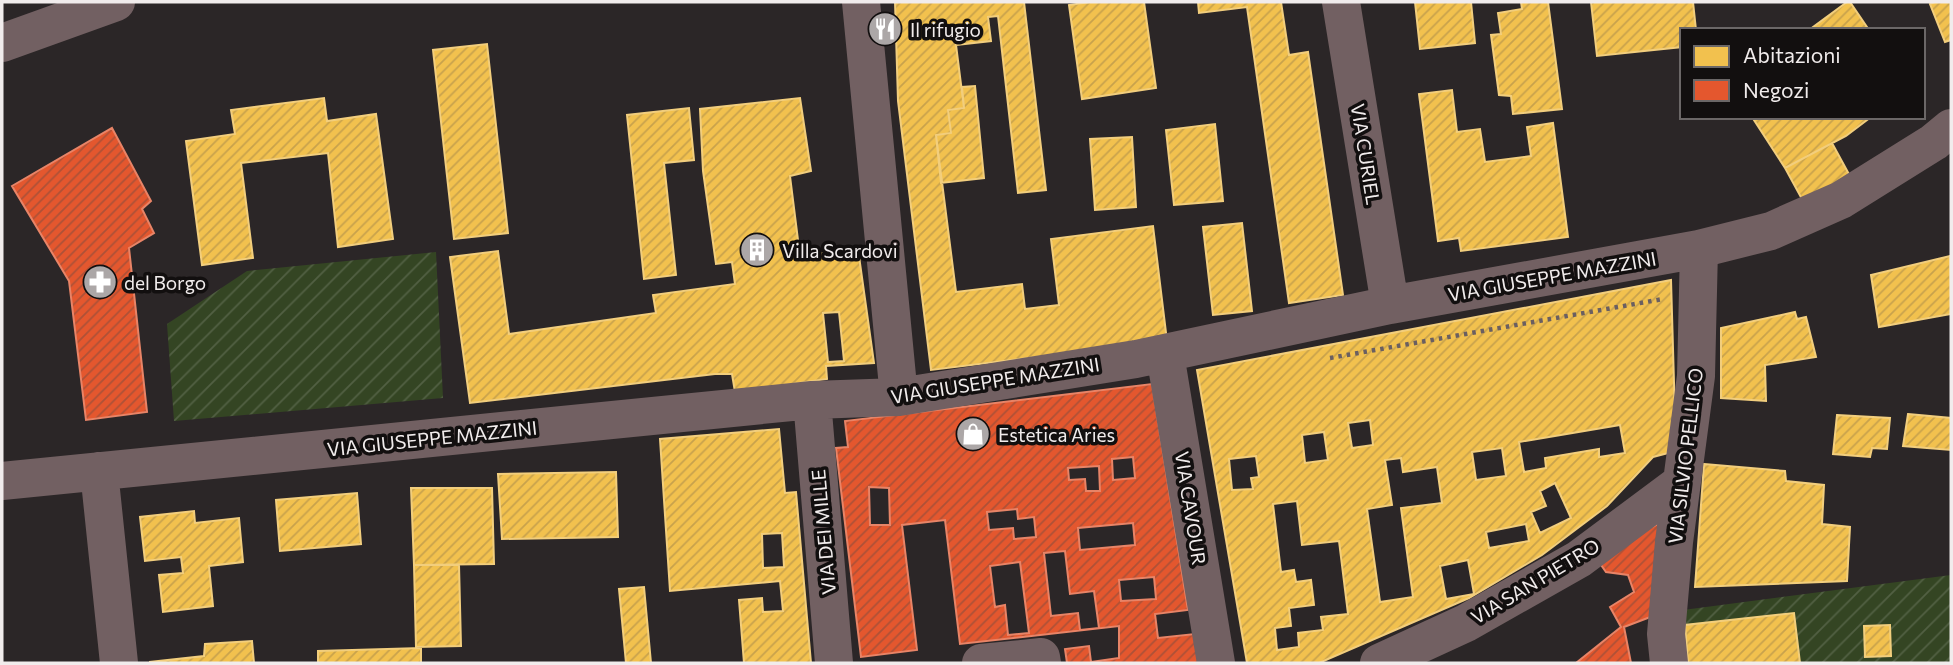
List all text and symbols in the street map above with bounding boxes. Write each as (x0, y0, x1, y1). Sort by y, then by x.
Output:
restaurant icon: Il rifugio (866, 10, 904, 48)
place label: Il rifugio (910, 18, 981, 41)
legend (1680, 28, 1925, 119)
text: Abitazioni (1743, 42, 1841, 67)
text: Negozi (1743, 77, 1809, 102)
street label: VIA CURIEL (1347, 102, 1385, 206)
building icon: Villa Scardovi (738, 231, 776, 269)
place label: Villa Scardovi (782, 239, 898, 262)
street label: VIA GIUSEPPE MAZZINI (1446, 246, 1658, 306)
pharmacy icon: del Borgo (81, 263, 119, 301)
place label: del Borgo (124, 271, 206, 294)
street label: VIA GIUSEPPE MAZZINI (889, 352, 1101, 408)
street label: VIA SILVIO PELLICO (1663, 367, 1707, 545)
shop icon: Estetica Aries (954, 415, 992, 453)
street label: VIA GIUSEPPE MAZZINI (326, 416, 538, 460)
place label: Estetica Aries (998, 423, 1115, 446)
street label: VIA CAVOUR (1171, 450, 1211, 567)
street label: VIA DEI MILLE (806, 468, 840, 596)
street label: VIA SAN PIETRO (1467, 534, 1603, 628)

